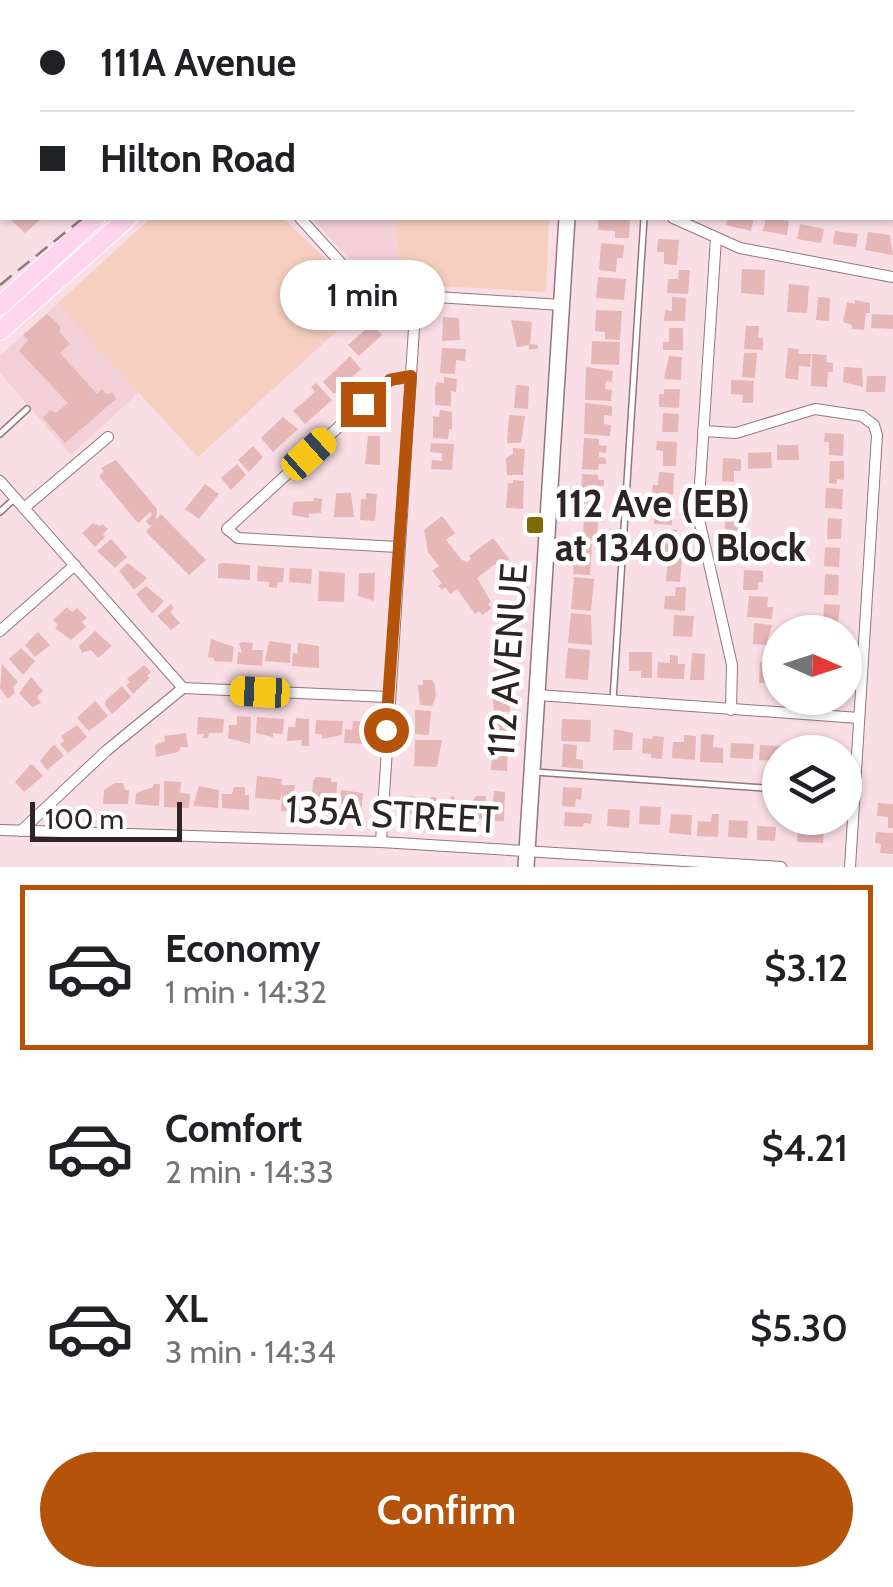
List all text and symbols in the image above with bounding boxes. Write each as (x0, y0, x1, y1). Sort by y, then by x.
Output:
text: 111A Avenue (100, 39, 296, 86)
text: Hilton Road (100, 135, 296, 182)
callout: 1 min (280, 259, 446, 329)
text: 1 min (327, 275, 398, 314)
route end (341, 382, 386, 427)
car (277, 423, 341, 485)
place label: 112 Ave (EB) at 13400 Block (555, 480, 807, 571)
marker: 112 Ave (EB) at 13400 Block (524, 514, 546, 536)
street label: 112 AVENUE (477, 561, 537, 759)
north arrow (762, 615, 862, 715)
map controls (762, 615, 862, 835)
car (229, 675, 291, 709)
route start (364, 708, 409, 753)
button: layers (762, 735, 862, 835)
street label: 135A STREET (284, 785, 500, 843)
scale bar (30, 797, 182, 841)
text: 100 m (45, 802, 124, 836)
icon: car (45, 923, 135, 1013)
text: Economy (165, 925, 320, 972)
text: $3.12 (764, 944, 848, 991)
text: 1 min · 14:32 (165, 972, 327, 1011)
icon: car (45, 1103, 135, 1193)
text: Comfort (165, 1105, 302, 1152)
text: $4.21 (761, 1124, 848, 1171)
text: 2 min · 14:33 (165, 1152, 334, 1191)
icon: car (45, 1283, 135, 1373)
text: XL (165, 1285, 208, 1332)
text: $5.30 (750, 1304, 848, 1351)
text: 3 min · 14:34 (165, 1332, 336, 1371)
button: Confirm (40, 1452, 853, 1567)

